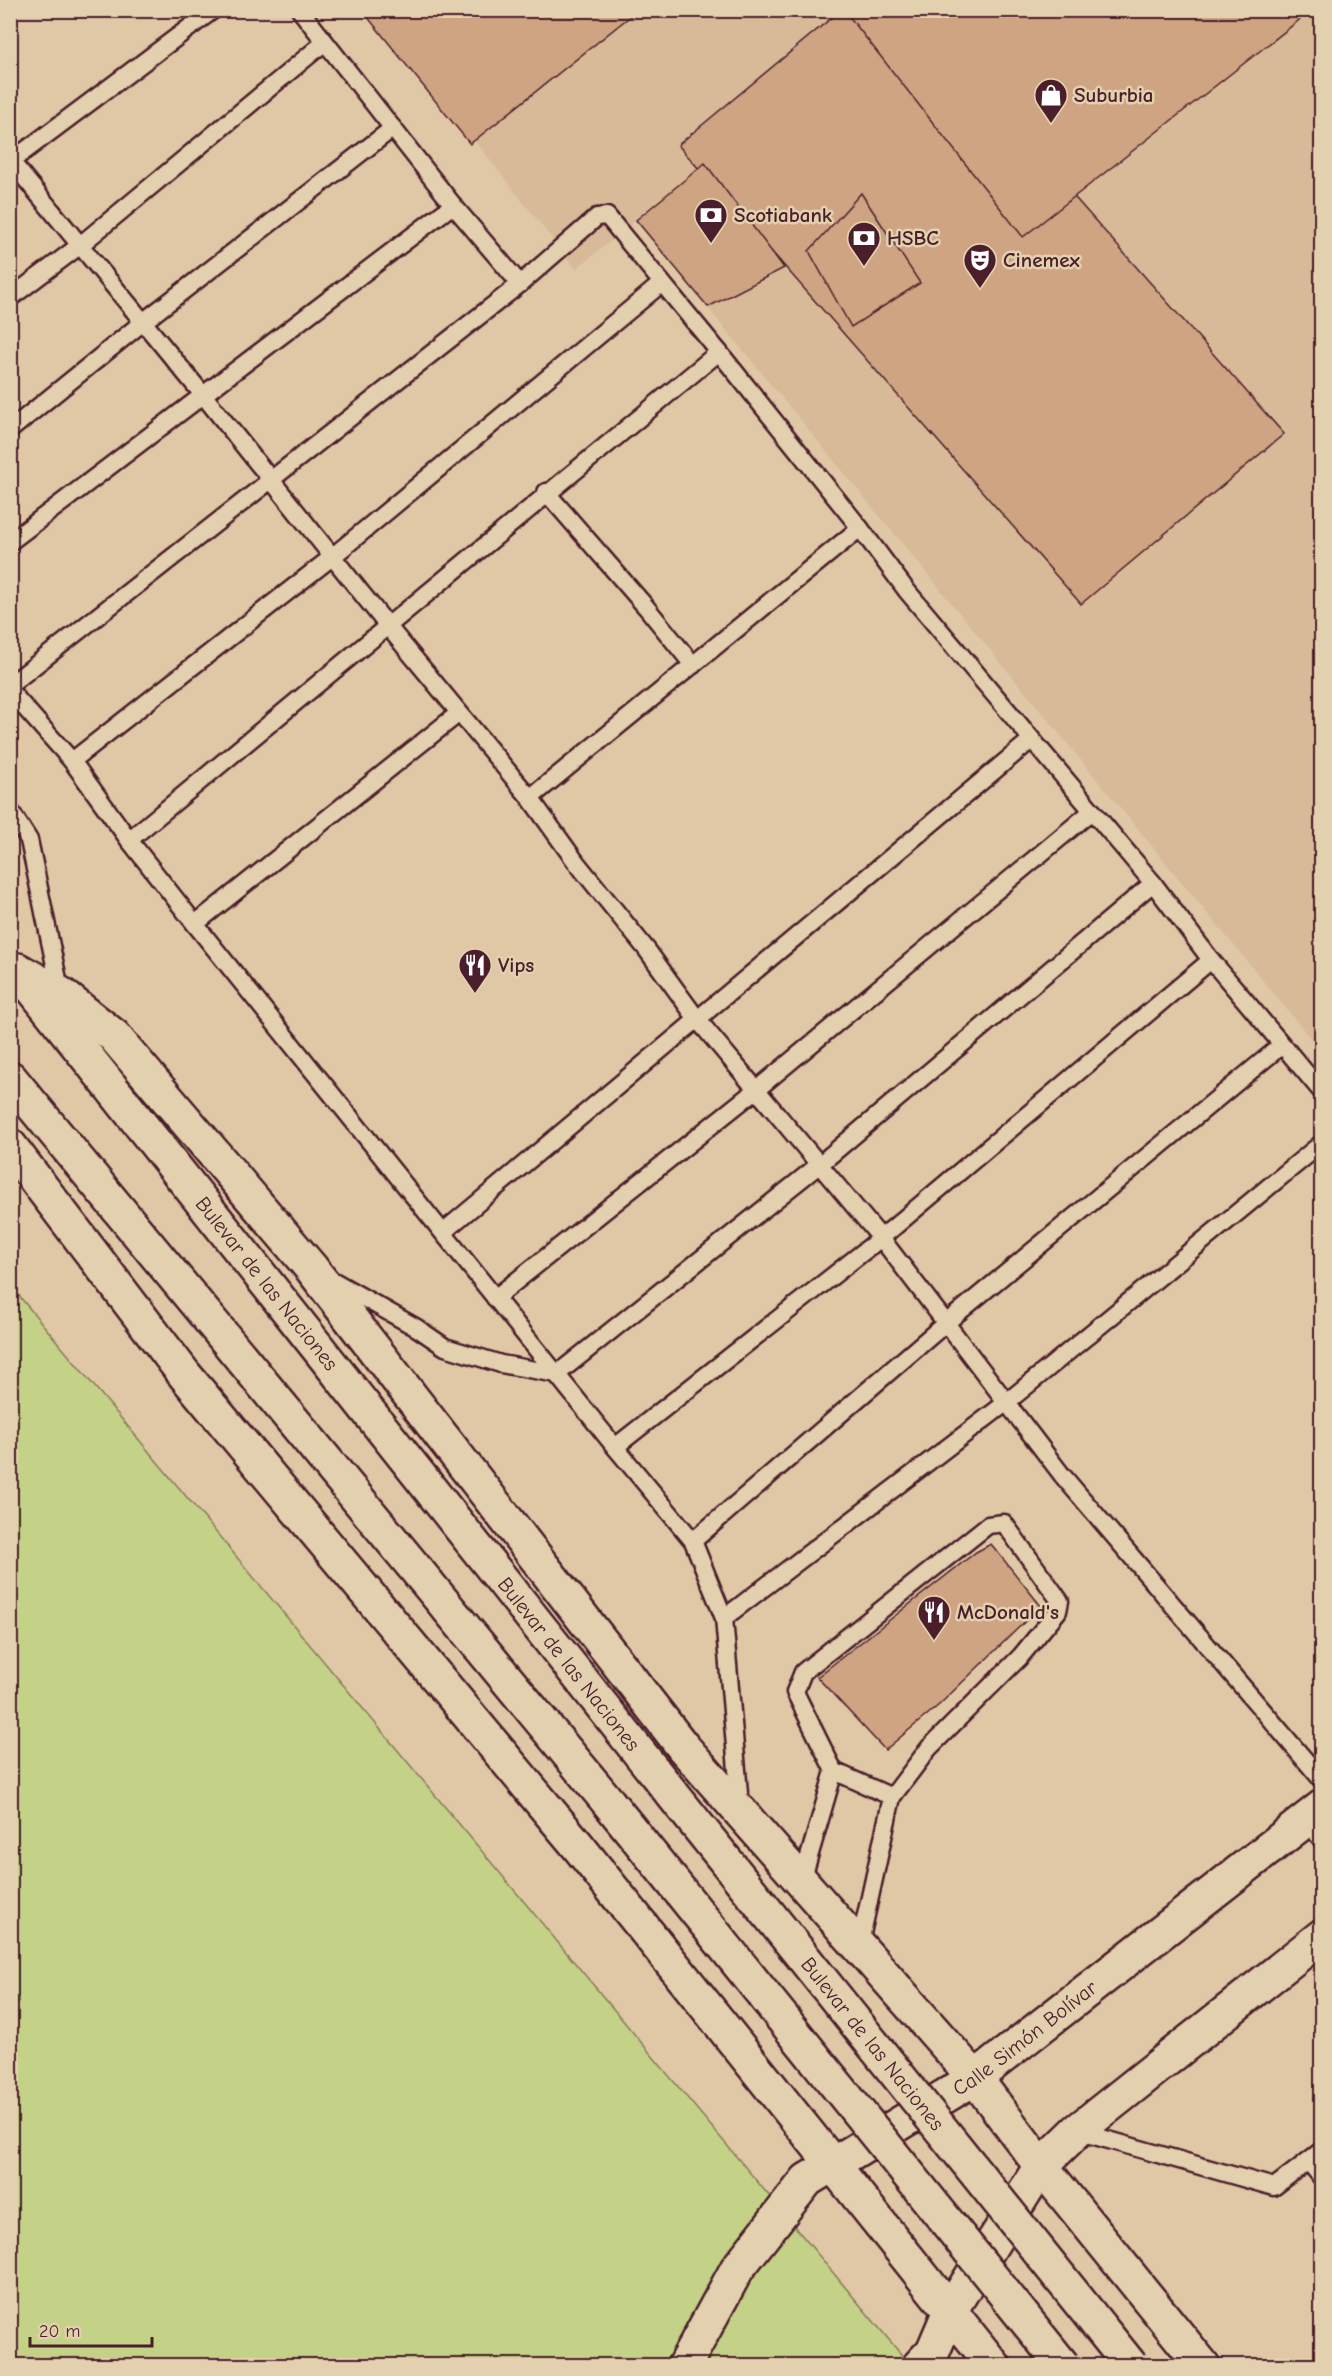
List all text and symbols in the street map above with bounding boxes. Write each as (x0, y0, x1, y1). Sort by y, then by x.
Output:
shop icon: Suburbia (1033, 77, 1069, 124)
place label: Suburbia (1074, 83, 1154, 107)
bank icon: Scotiabank (693, 197, 729, 244)
place label: Scotiabank (734, 203, 833, 227)
bank icon: HSBC (846, 220, 882, 267)
place label: HSBC (887, 226, 939, 250)
theatre icon: Cinemex (962, 242, 998, 289)
place label: Cinemex (1003, 248, 1080, 272)
restaurant icon: Vips (457, 947, 493, 994)
place label: Vips (498, 953, 534, 977)
street label: Bulevar de las Naciones (191, 1192, 343, 1375)
street label: Bulevar de las Naciones (493, 1572, 645, 1756)
restaurant icon: McDonald's (916, 1594, 952, 1641)
place label: McDonald's (957, 1600, 1059, 1624)
street label: Bulevar de las Naciones (796, 1952, 949, 2135)
street label: Calle Simón Bolívar (948, 1975, 1102, 2101)
scale bar (30, 2310, 152, 2348)
text: 20 m (39, 2321, 80, 2342)

